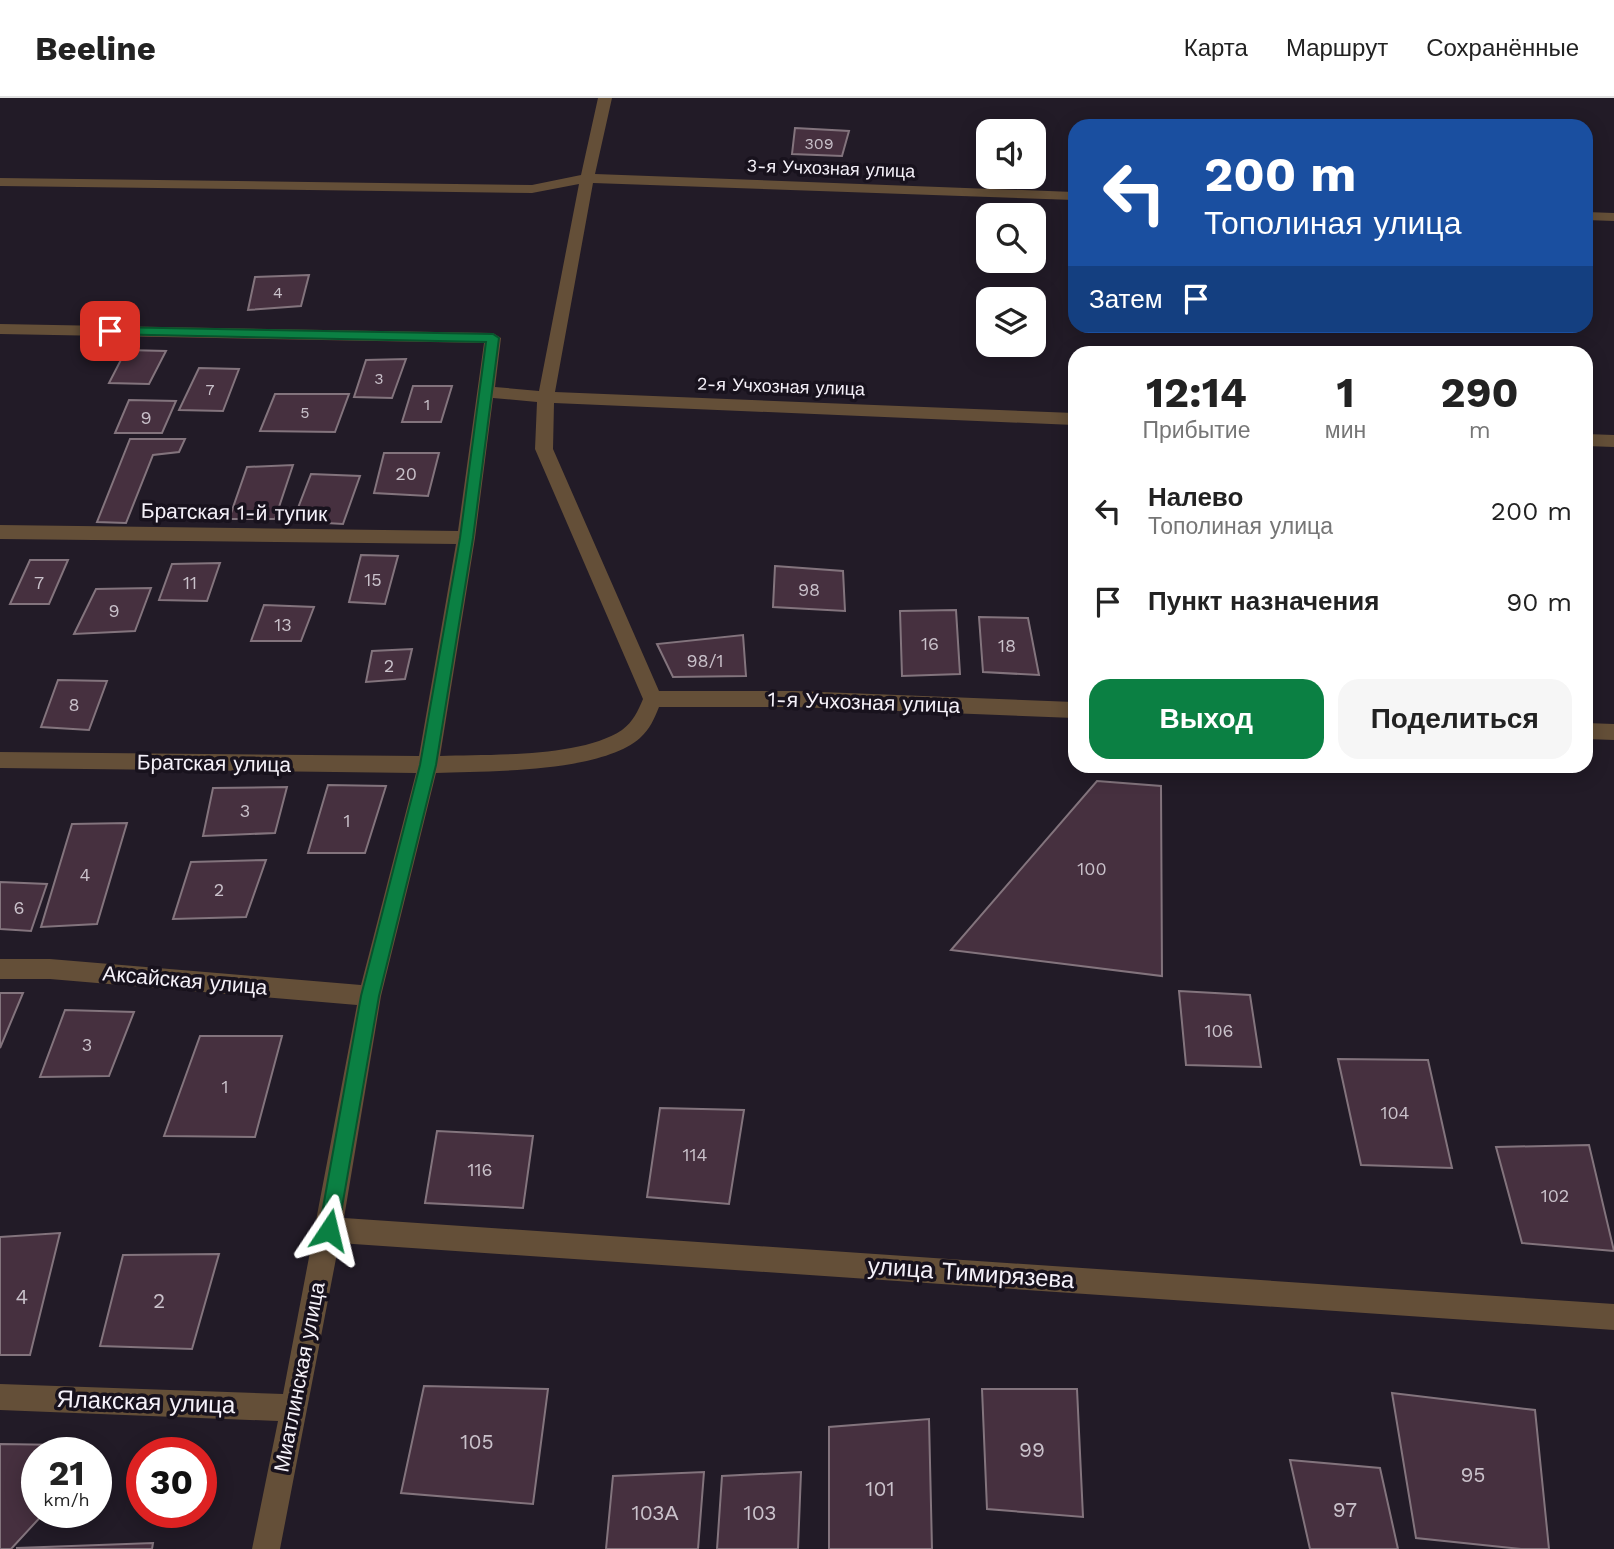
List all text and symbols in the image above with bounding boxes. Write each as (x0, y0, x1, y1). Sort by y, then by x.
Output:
text: Beeline (35, 29, 156, 68)
text: Карта (1184, 34, 1248, 62)
text: Маршрут (1286, 34, 1388, 62)
text: Сохранённые (1426, 34, 1579, 62)
map controls (976, 119, 1046, 357)
button: sound (976, 119, 1046, 189)
house number: 309 (804, 134, 834, 153)
text: 200 m (1204, 145, 1356, 203)
icon: left (1089, 147, 1180, 238)
street label: 3-я Учхозная улица (746, 155, 917, 181)
button: search (976, 203, 1046, 273)
text: Тополиная улица (1204, 204, 1462, 242)
icon: arrive (1177, 280, 1215, 318)
house number: 4 (273, 283, 283, 302)
text: Затем (1089, 284, 1163, 314)
button: layers (976, 287, 1046, 357)
pin (80, 301, 140, 361)
icon: arrive (91, 312, 129, 350)
text: 12:14 (1146, 368, 1247, 417)
text: 1 (1336, 368, 1355, 417)
text: 290 (1441, 368, 1519, 417)
house number: 3 (374, 369, 384, 388)
street label: 2-я Учхозная улица (697, 373, 866, 399)
house number: 7 (206, 380, 215, 399)
house number: 1 (424, 395, 430, 414)
house number: 5 (300, 403, 310, 422)
house number: 9 (140, 407, 152, 428)
text: Прибытие (1142, 417, 1250, 444)
text: мин (1325, 417, 1366, 444)
text: m (1469, 417, 1491, 444)
house number: 20 (395, 463, 417, 484)
text: Налево (1148, 482, 1243, 512)
icon: left (1089, 492, 1127, 530)
text: 200 m (1491, 496, 1572, 526)
street label: Братская 1-й тупик (141, 498, 328, 526)
text: Тополиная улица (1148, 513, 1333, 540)
house number: 15 (364, 569, 382, 590)
house number: 7 (34, 572, 44, 593)
house number: 11 (183, 572, 197, 593)
house number: 98 (798, 579, 820, 600)
icon: arrive (1089, 583, 1127, 621)
text: Пункт назначения (1148, 586, 1379, 616)
text: 90 m (1506, 587, 1572, 617)
house number: 9 (108, 600, 120, 621)
house number: 13 (274, 614, 292, 635)
house number: 16 (921, 633, 939, 654)
house number: 18 (998, 635, 1016, 656)
house number: 98/1 (686, 650, 724, 671)
house number: 2 (384, 655, 394, 676)
button: Выход (1089, 679, 1324, 759)
button: Поделиться (1338, 679, 1572, 759)
street label: 1-я Учхозная улица (767, 686, 961, 718)
house number: 8 (68, 694, 80, 715)
street label: Братская улица (137, 749, 292, 777)
house number: 3 (240, 800, 250, 821)
house number: 1 (343, 810, 351, 831)
house number: 100 (1077, 858, 1107, 879)
house number: 4 (80, 864, 91, 885)
house number: 2 (214, 879, 224, 900)
house number: 6 (14, 897, 24, 918)
street label: Аксайская улица (102, 960, 269, 1000)
house number: 106 (1204, 1020, 1234, 1041)
house number: 3 (82, 1034, 92, 1055)
house number: 1 (221, 1076, 229, 1097)
house number: 104 (1380, 1102, 1410, 1123)
house number: 114 (682, 1144, 708, 1165)
house number: 116 (468, 1159, 492, 1180)
house number: 102 (1541, 1185, 1569, 1206)
position arrow (292, 1193, 366, 1267)
street label: улица Тимирязева (867, 1252, 1076, 1294)
street label: Миатлинская улица (268, 1279, 330, 1474)
house number: 4 (16, 1284, 28, 1309)
house number: 2 (153, 1288, 165, 1313)
street label: Ялакская улица (56, 1385, 237, 1419)
house number: 105 (460, 1429, 494, 1454)
speed limit sign: 30 (126, 1437, 217, 1528)
house number: 99 (1019, 1437, 1045, 1462)
text: 21 (49, 1452, 84, 1494)
house number: 95 (1460, 1462, 1486, 1487)
house number: 101 (865, 1476, 895, 1501)
text: km/h (43, 1489, 90, 1510)
house number: 97 (1333, 1497, 1357, 1522)
house number: 103А (631, 1500, 679, 1525)
house number: 103 (743, 1500, 777, 1525)

